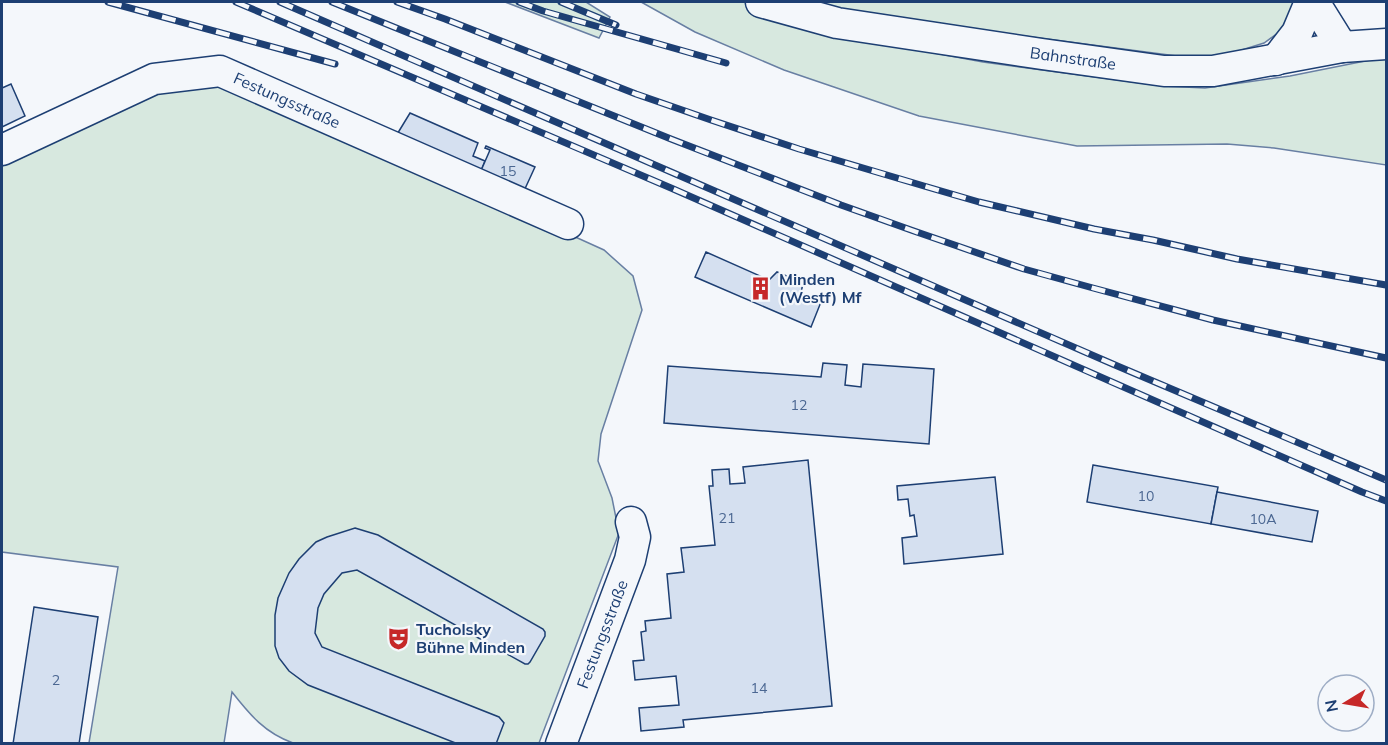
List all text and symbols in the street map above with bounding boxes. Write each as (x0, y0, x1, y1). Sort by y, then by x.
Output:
street label: Bahnstraße (1029, 42, 1117, 74)
street label: Festungsstraße (231, 68, 343, 132)
house number: 15 (500, 162, 516, 180)
place label: Minden (Westf) Mf (779, 269, 863, 307)
building icon: Minden (Westf) Mf (748, 275, 774, 301)
house number: 12 (791, 396, 807, 414)
house number: 10 (1138, 487, 1154, 505)
house number: 21 (719, 509, 735, 527)
house number: 10A (1249, 510, 1277, 528)
street label: Festungsstraße (572, 577, 632, 691)
place label: Tucholsky Bühne Minden (416, 619, 525, 657)
theatre icon: Tucholsky Bühne Minden (385, 625, 411, 651)
house number: 2 (52, 671, 60, 689)
north arrow (1316, 673, 1376, 733)
house number: 14 (751, 679, 768, 697)
text: N (1320, 698, 1342, 714)

